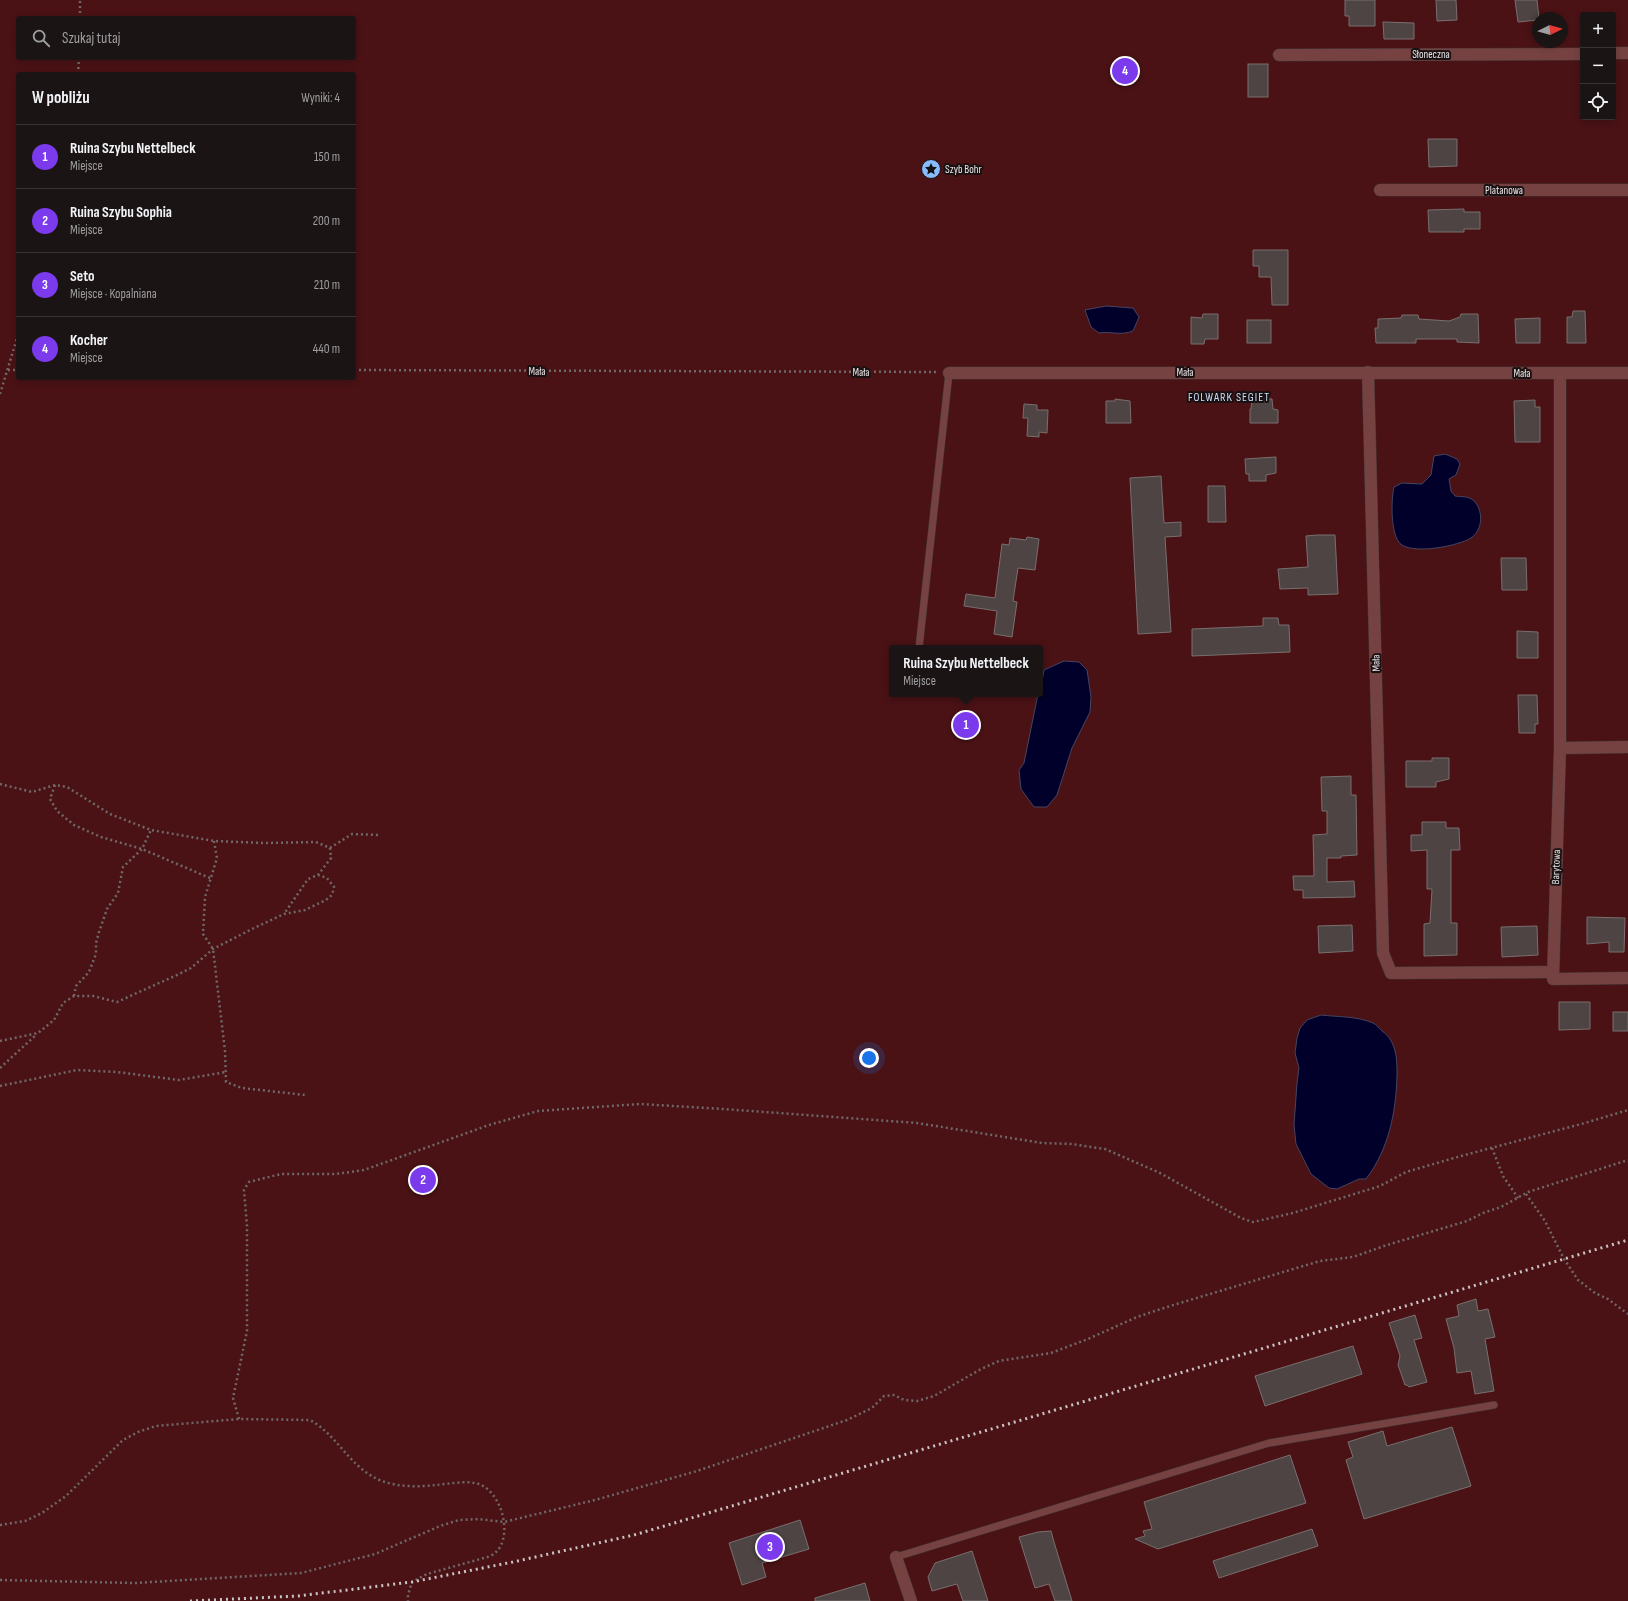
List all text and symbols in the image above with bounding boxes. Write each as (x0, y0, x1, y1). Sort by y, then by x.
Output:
north arrow (1532, 12, 1568, 48)
map controls (1580, 12, 1616, 120)
button: + (1580, 12, 1616, 48)
search box (16, 16, 356, 60)
icon: search (30, 27, 52, 49)
text: Szukaj tutaj (62, 29, 120, 48)
street label: Słoneczna (1412, 48, 1450, 61)
button: − (1580, 48, 1616, 84)
pin: 4 (1112, 56, 1138, 86)
button: locate (1580, 84, 1616, 120)
text: W pobliżu (32, 88, 90, 108)
text: Wyniki: 4 (301, 90, 340, 106)
text: Ruina Szybu Nettelbeck (70, 139, 196, 158)
text: 1 (42, 149, 48, 165)
text: 150 m (314, 149, 340, 165)
text: Miejsce (70, 158, 103, 174)
place icon: Szyb Bohr (920, 158, 942, 180)
place label: Szyb Bohr (945, 163, 982, 176)
street label: Platanowa (1485, 184, 1523, 197)
text: Ruina Szybu Sophia (70, 203, 172, 222)
text: 2 (42, 213, 48, 229)
text: 200 m (313, 213, 340, 229)
text: Miejsce (70, 222, 103, 238)
text: Seto (70, 267, 95, 286)
text: 3 (42, 277, 48, 293)
text: 210 m (314, 277, 340, 293)
text: Miejsce · Kopalniana (70, 286, 157, 302)
text: Kocher (70, 331, 108, 350)
text: 4 (42, 341, 48, 357)
text: 440 m (313, 341, 340, 357)
text: Miejsce (70, 350, 103, 366)
street label: Mała (528, 365, 546, 378)
street label: Mała (852, 366, 870, 379)
street label: Mała (1176, 366, 1194, 379)
street label: Mała (1513, 367, 1531, 380)
district label: FOLWARK SEGIET (1188, 390, 1270, 405)
popup (889, 645, 1043, 697)
text: Ruina Szybu Nettelbeck (903, 654, 1029, 673)
street label: Mała (1369, 654, 1383, 672)
text: Miejsce (903, 673, 936, 689)
pin: 1 (953, 710, 979, 740)
street label: Barytowa (1549, 849, 1563, 885)
your location (859, 1048, 879, 1068)
pin: 2 (410, 1165, 436, 1195)
pin: 3 (757, 1532, 783, 1562)

